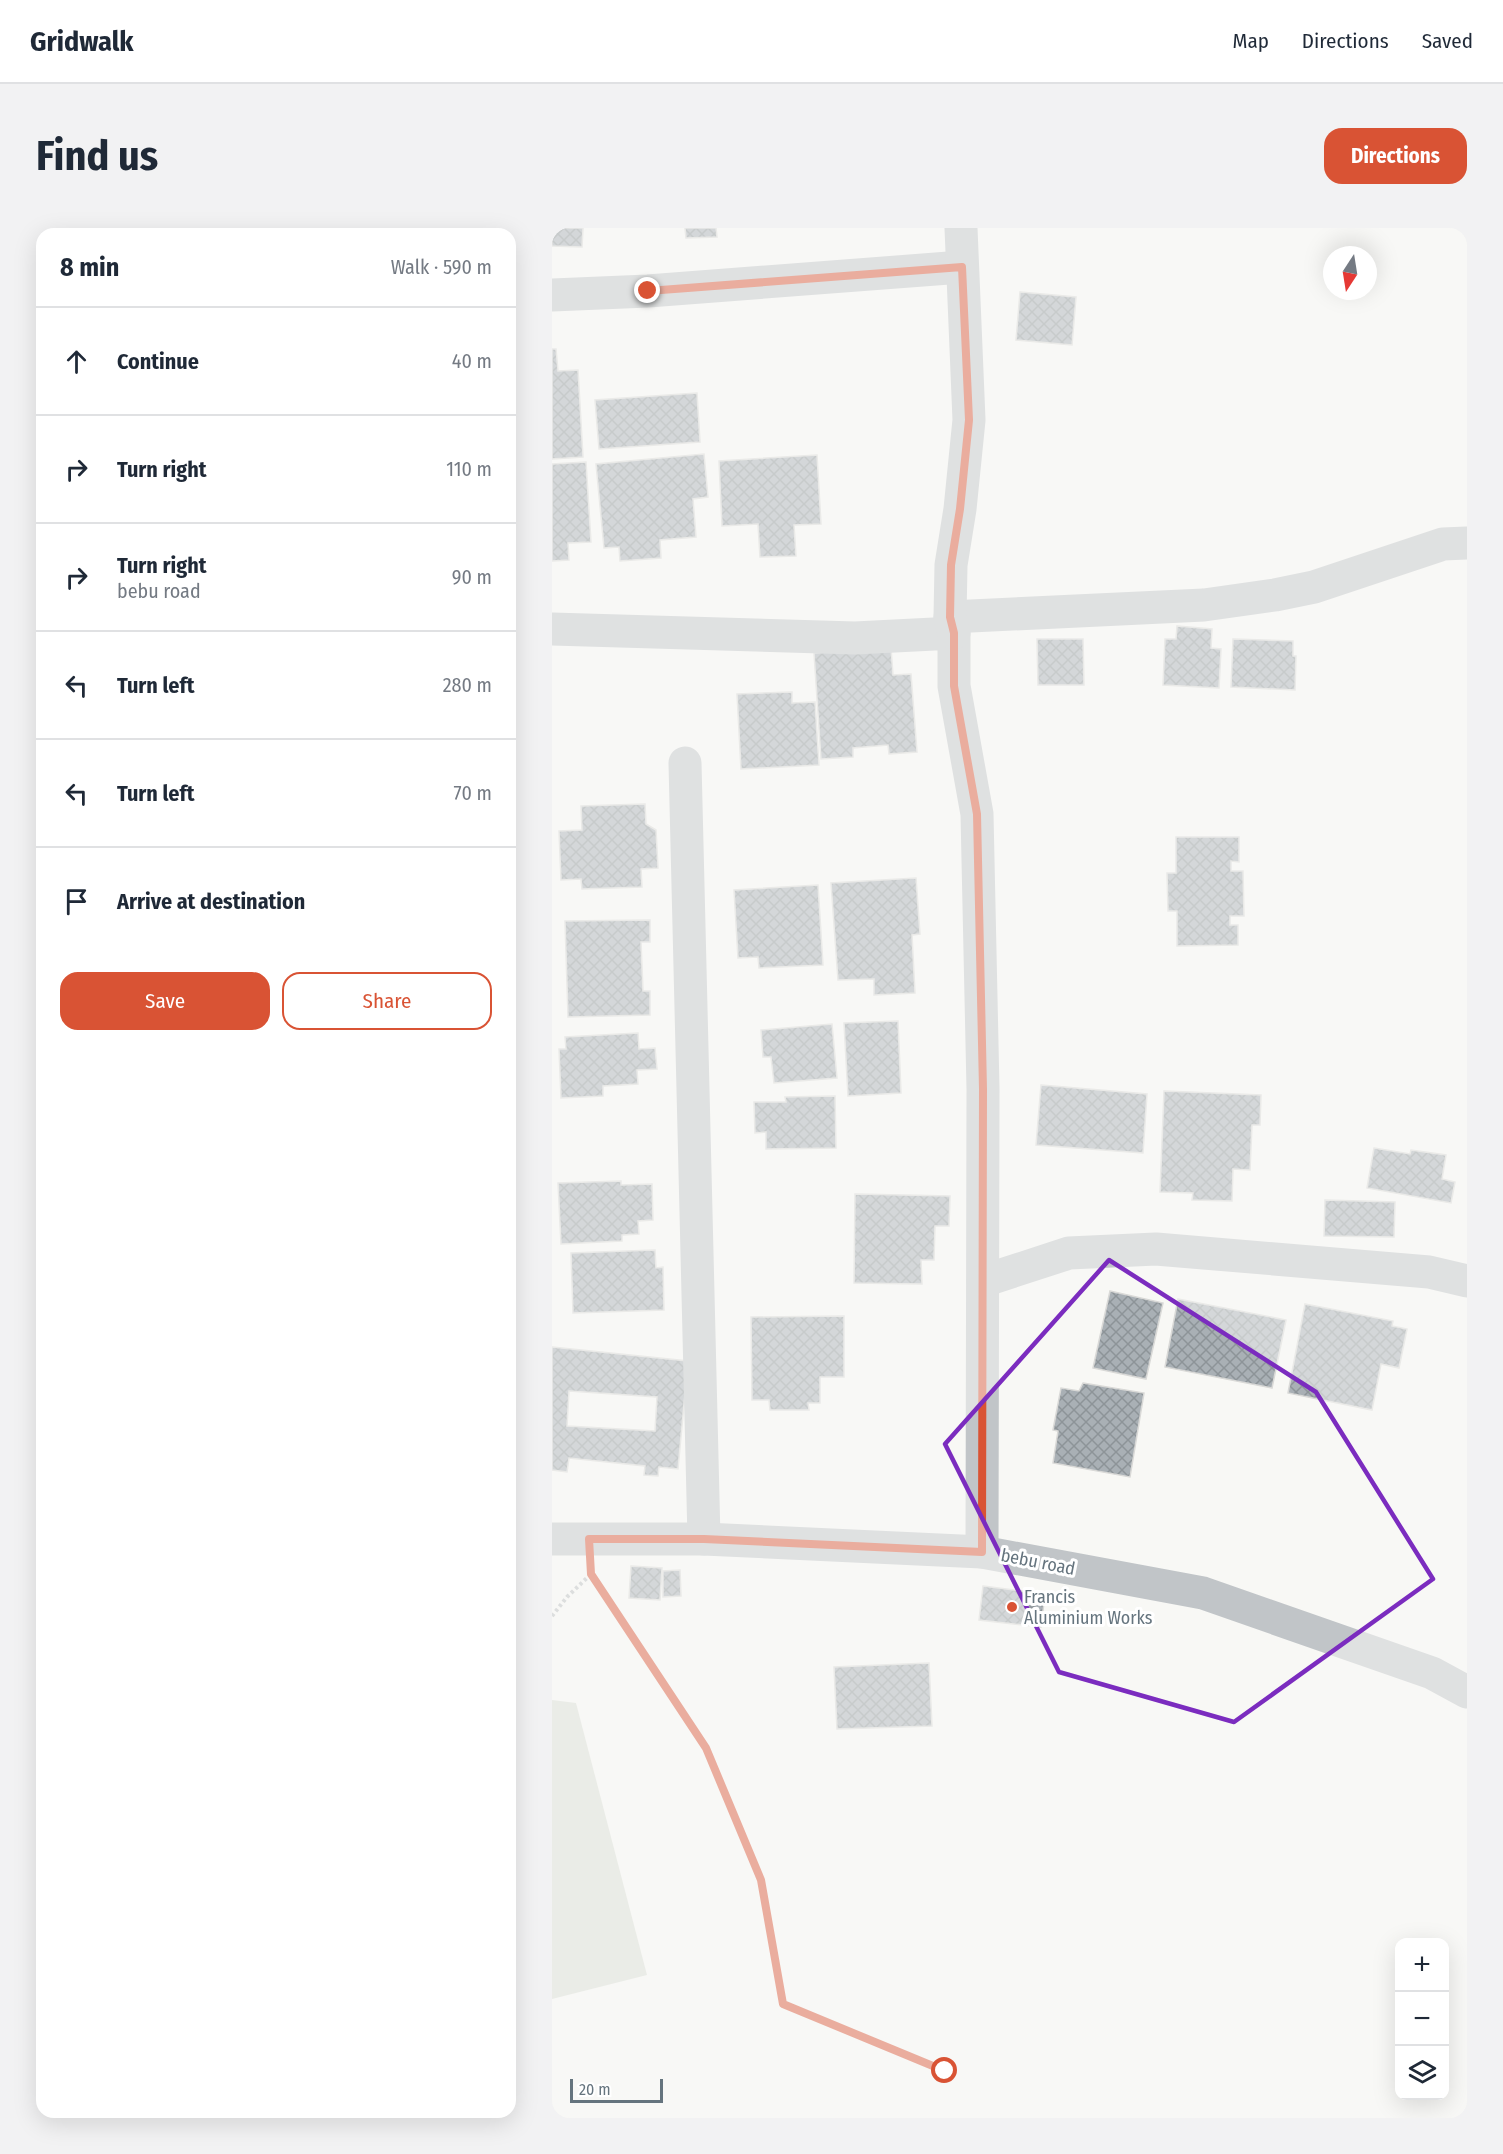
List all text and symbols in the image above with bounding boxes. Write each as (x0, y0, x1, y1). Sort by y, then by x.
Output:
text: Gridwalk (30, 25, 134, 58)
text: Map (1232, 28, 1269, 54)
text: Directions (1302, 28, 1389, 54)
text: Saved (1422, 28, 1473, 54)
button: Directions (1324, 128, 1467, 184)
text: Find us (36, 131, 158, 181)
north arrow (1323, 246, 1377, 300)
text: 8 min (60, 252, 119, 283)
text: Walk · 590 m (391, 255, 492, 279)
route end (634, 277, 660, 303)
icon: ahead (60, 345, 93, 378)
text: Continue (117, 348, 199, 375)
text: 40 m (452, 349, 492, 373)
icon: right (60, 453, 93, 486)
text: Turn right (117, 456, 206, 483)
text: 110 m (446, 457, 492, 481)
text: Turn right (117, 552, 206, 579)
icon: right (60, 561, 93, 594)
text: 90 m (452, 565, 492, 589)
text: bebu road (117, 579, 201, 603)
icon: left (60, 669, 93, 702)
text: Turn left (117, 672, 195, 699)
text: 280 m (443, 673, 492, 697)
icon: left (60, 777, 93, 810)
text: Turn left (117, 780, 195, 807)
text: 70 m (454, 781, 492, 805)
icon: arrive (60, 885, 93, 918)
text: Arrive at destination (117, 888, 305, 915)
button: Save (60, 972, 270, 1030)
button: Share (282, 972, 492, 1030)
street label: bebu road (999, 1544, 1077, 1580)
place label: Francis Aluminium Works (1024, 1586, 1153, 1629)
marker: Francis Aluminium Works (1005, 1600, 1019, 1614)
map controls (1395, 1938, 1449, 2100)
button: + (1395, 1938, 1449, 1992)
button: − (1395, 1992, 1449, 2046)
button: layers (1395, 2046, 1449, 2100)
route start (931, 2057, 957, 2083)
scale bar (570, 2076, 663, 2104)
text: 20 m (579, 2080, 610, 2099)

